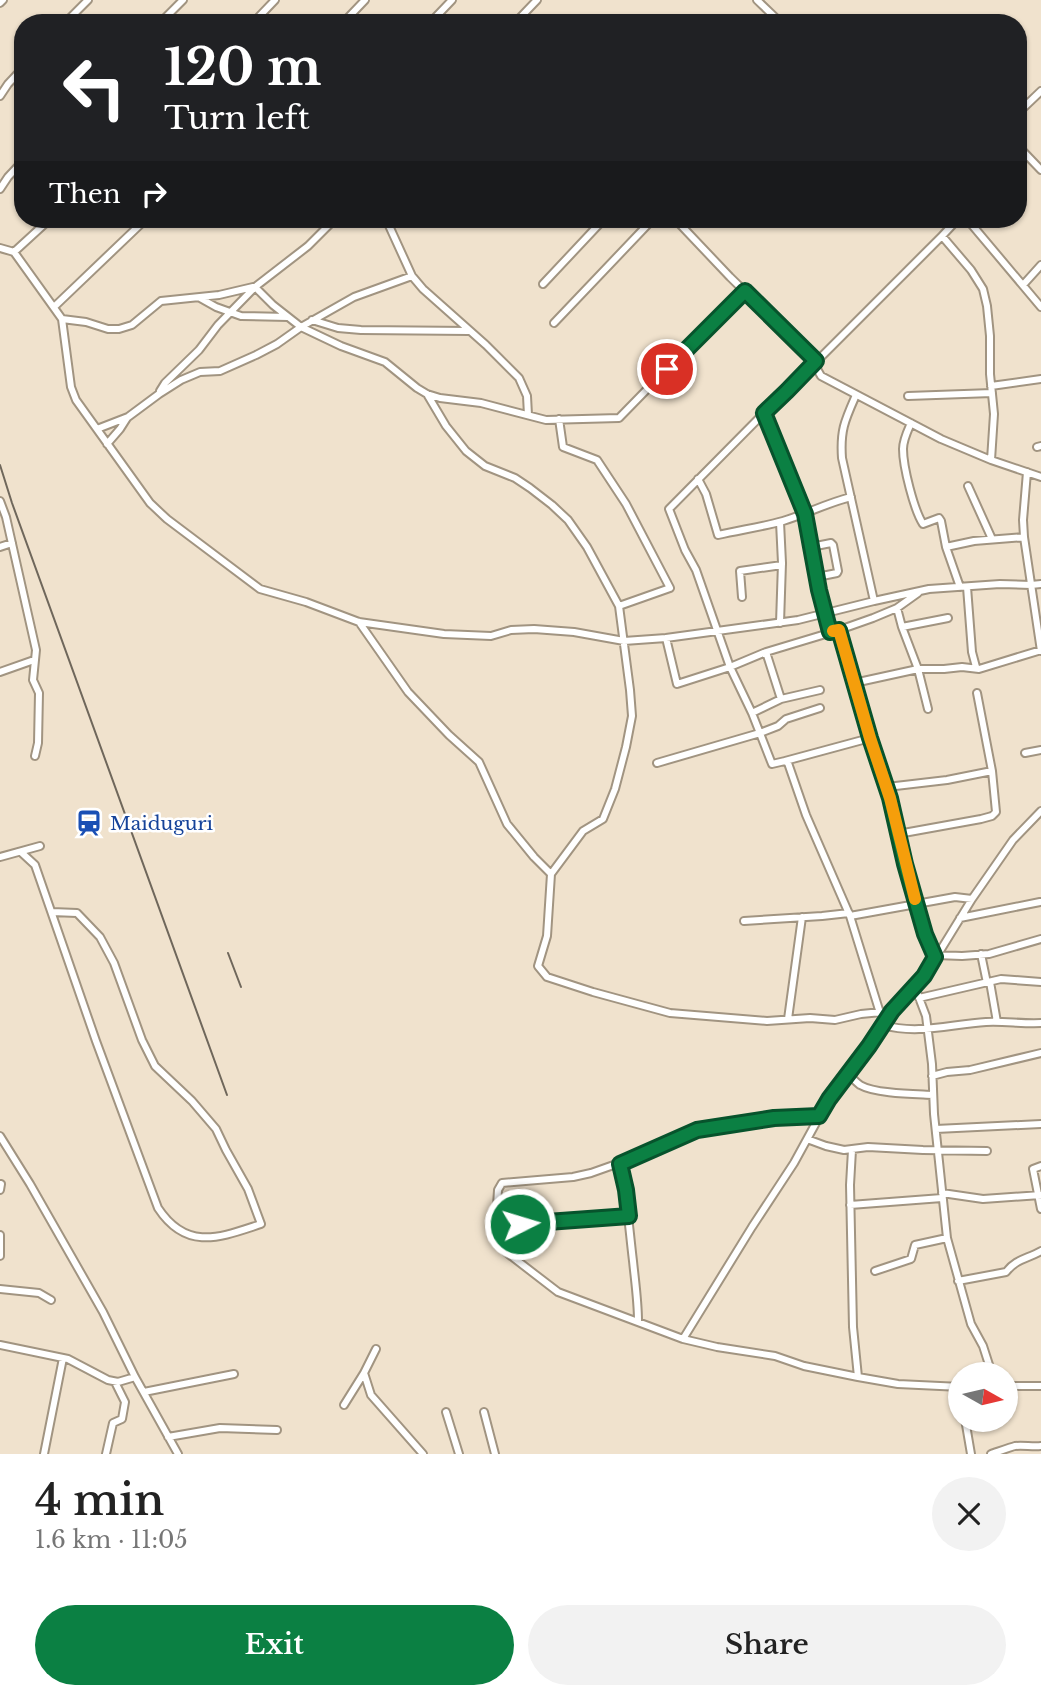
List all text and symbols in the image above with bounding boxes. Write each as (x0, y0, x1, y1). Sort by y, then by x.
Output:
text: 120 m (164, 37, 322, 98)
icon: left (49, 42, 140, 133)
text: Turn left (164, 98, 310, 138)
icon: right (135, 175, 173, 213)
text: Then (49, 178, 121, 210)
pin (637, 339, 697, 399)
icon: arrive (648, 350, 686, 388)
station icon: Maiduguri (74, 808, 104, 838)
place label: Maiduguri (110, 812, 213, 835)
position arrow (483, 1187, 557, 1261)
north arrow (948, 1362, 1018, 1432)
map controls (948, 1362, 1018, 1432)
text: 4 min (35, 1474, 164, 1526)
button: close (932, 1477, 1006, 1551)
text: 1.6 km · 11:05 (35, 1526, 188, 1554)
button: Exit (35, 1605, 514, 1685)
button: Share (528, 1605, 1006, 1685)

